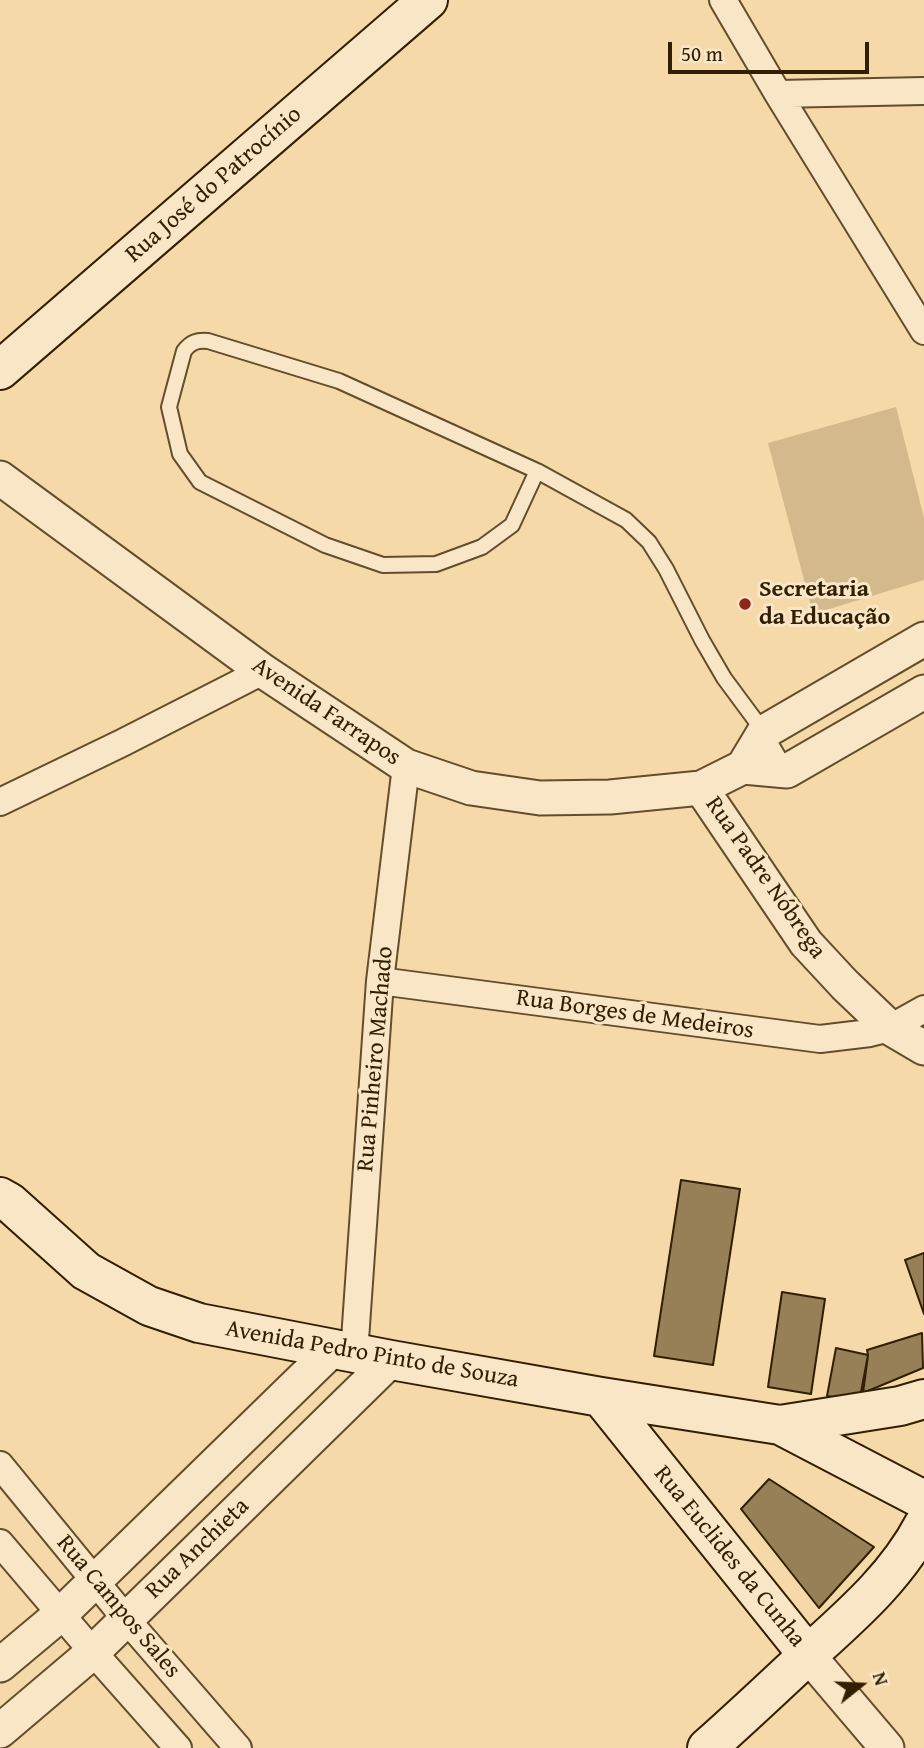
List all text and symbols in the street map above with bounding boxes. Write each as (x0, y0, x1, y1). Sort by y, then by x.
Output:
scale bar (672, 28, 873, 72)
text: 50 m (681, 38, 723, 69)
street label: Rua José do Patrocínio (120, 101, 308, 269)
place label: Secretaria da Educação (759, 576, 890, 632)
marker: Secretaria da Educação (737, 596, 753, 612)
street label: Avenida Farrapos (246, 652, 406, 772)
street label: Rua Padre Nóbrega (698, 792, 832, 964)
street label: Rua Pinheiro Machado (352, 945, 400, 1173)
street label: Rua Borges de Medeiros (514, 984, 756, 1046)
street label: Avenida Pedro Pinto de Souza (223, 1315, 521, 1395)
street label: Rua Euclides da Cunha (647, 1461, 811, 1653)
street label: Rua Anchieta (140, 1492, 256, 1606)
street label: Rua Campos Sales (50, 1530, 186, 1684)
north arrow (826, 1650, 896, 1720)
text: N (866, 1668, 896, 1689)

